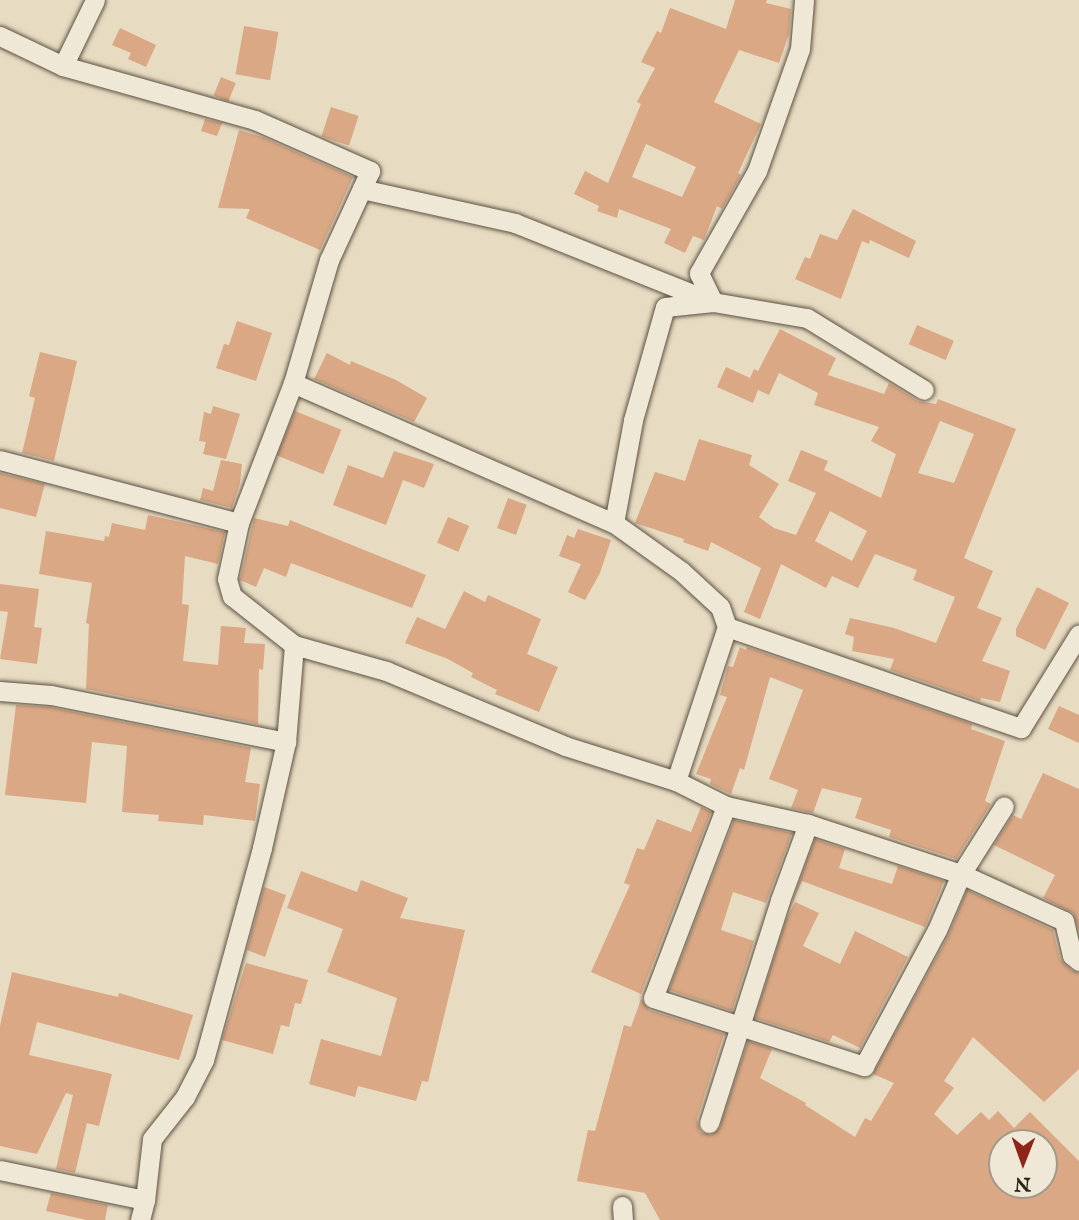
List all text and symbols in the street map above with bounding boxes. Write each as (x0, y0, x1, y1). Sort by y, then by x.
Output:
north arrow (988, 1129, 1058, 1199)
text: N (1014, 1171, 1031, 1195)

